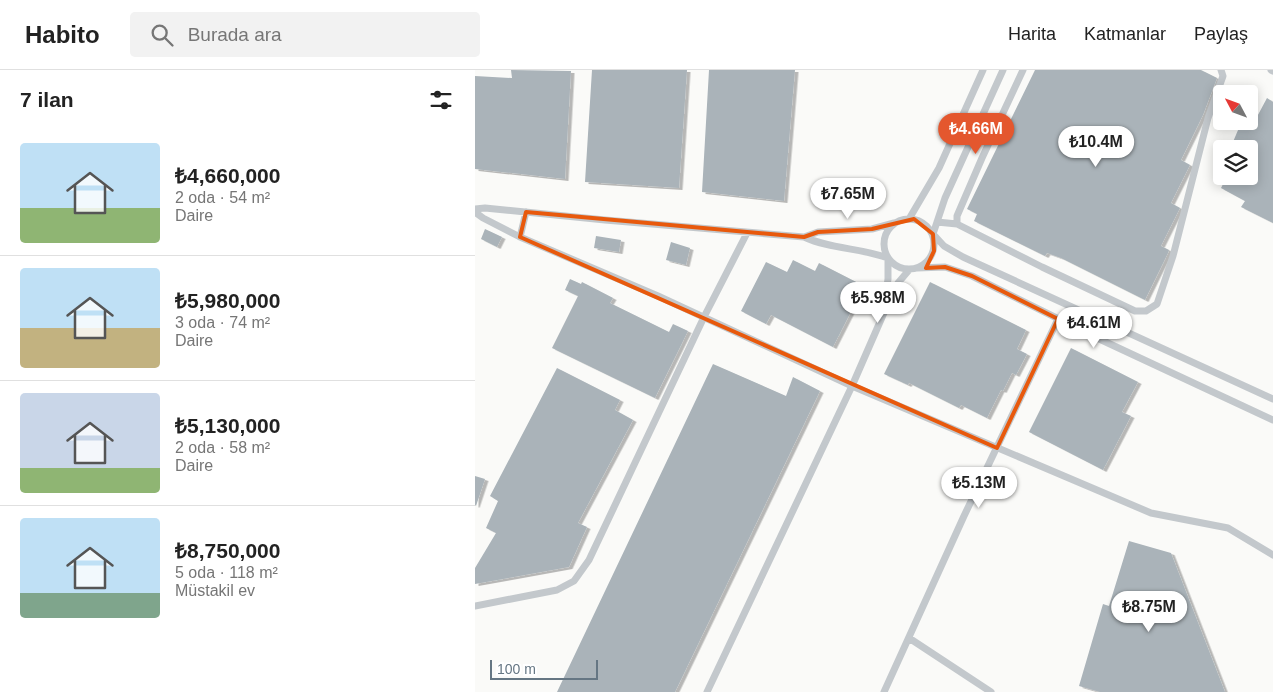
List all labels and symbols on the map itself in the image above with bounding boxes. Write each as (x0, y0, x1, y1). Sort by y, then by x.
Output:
north arrow (1213, 85, 1257, 130)
pin: ₺4.66M (935, 112, 1017, 155)
pin: ₺10.4M (1055, 126, 1137, 168)
pin: ₺7.65M (807, 178, 889, 220)
pin: ₺5.98M (837, 282, 919, 324)
pin: ₺4.61M (1053, 306, 1135, 349)
pin: ₺5.13M (938, 466, 1020, 509)
pin: ₺8.75M (1108, 590, 1190, 633)
scale bar (490, 657, 597, 680)

